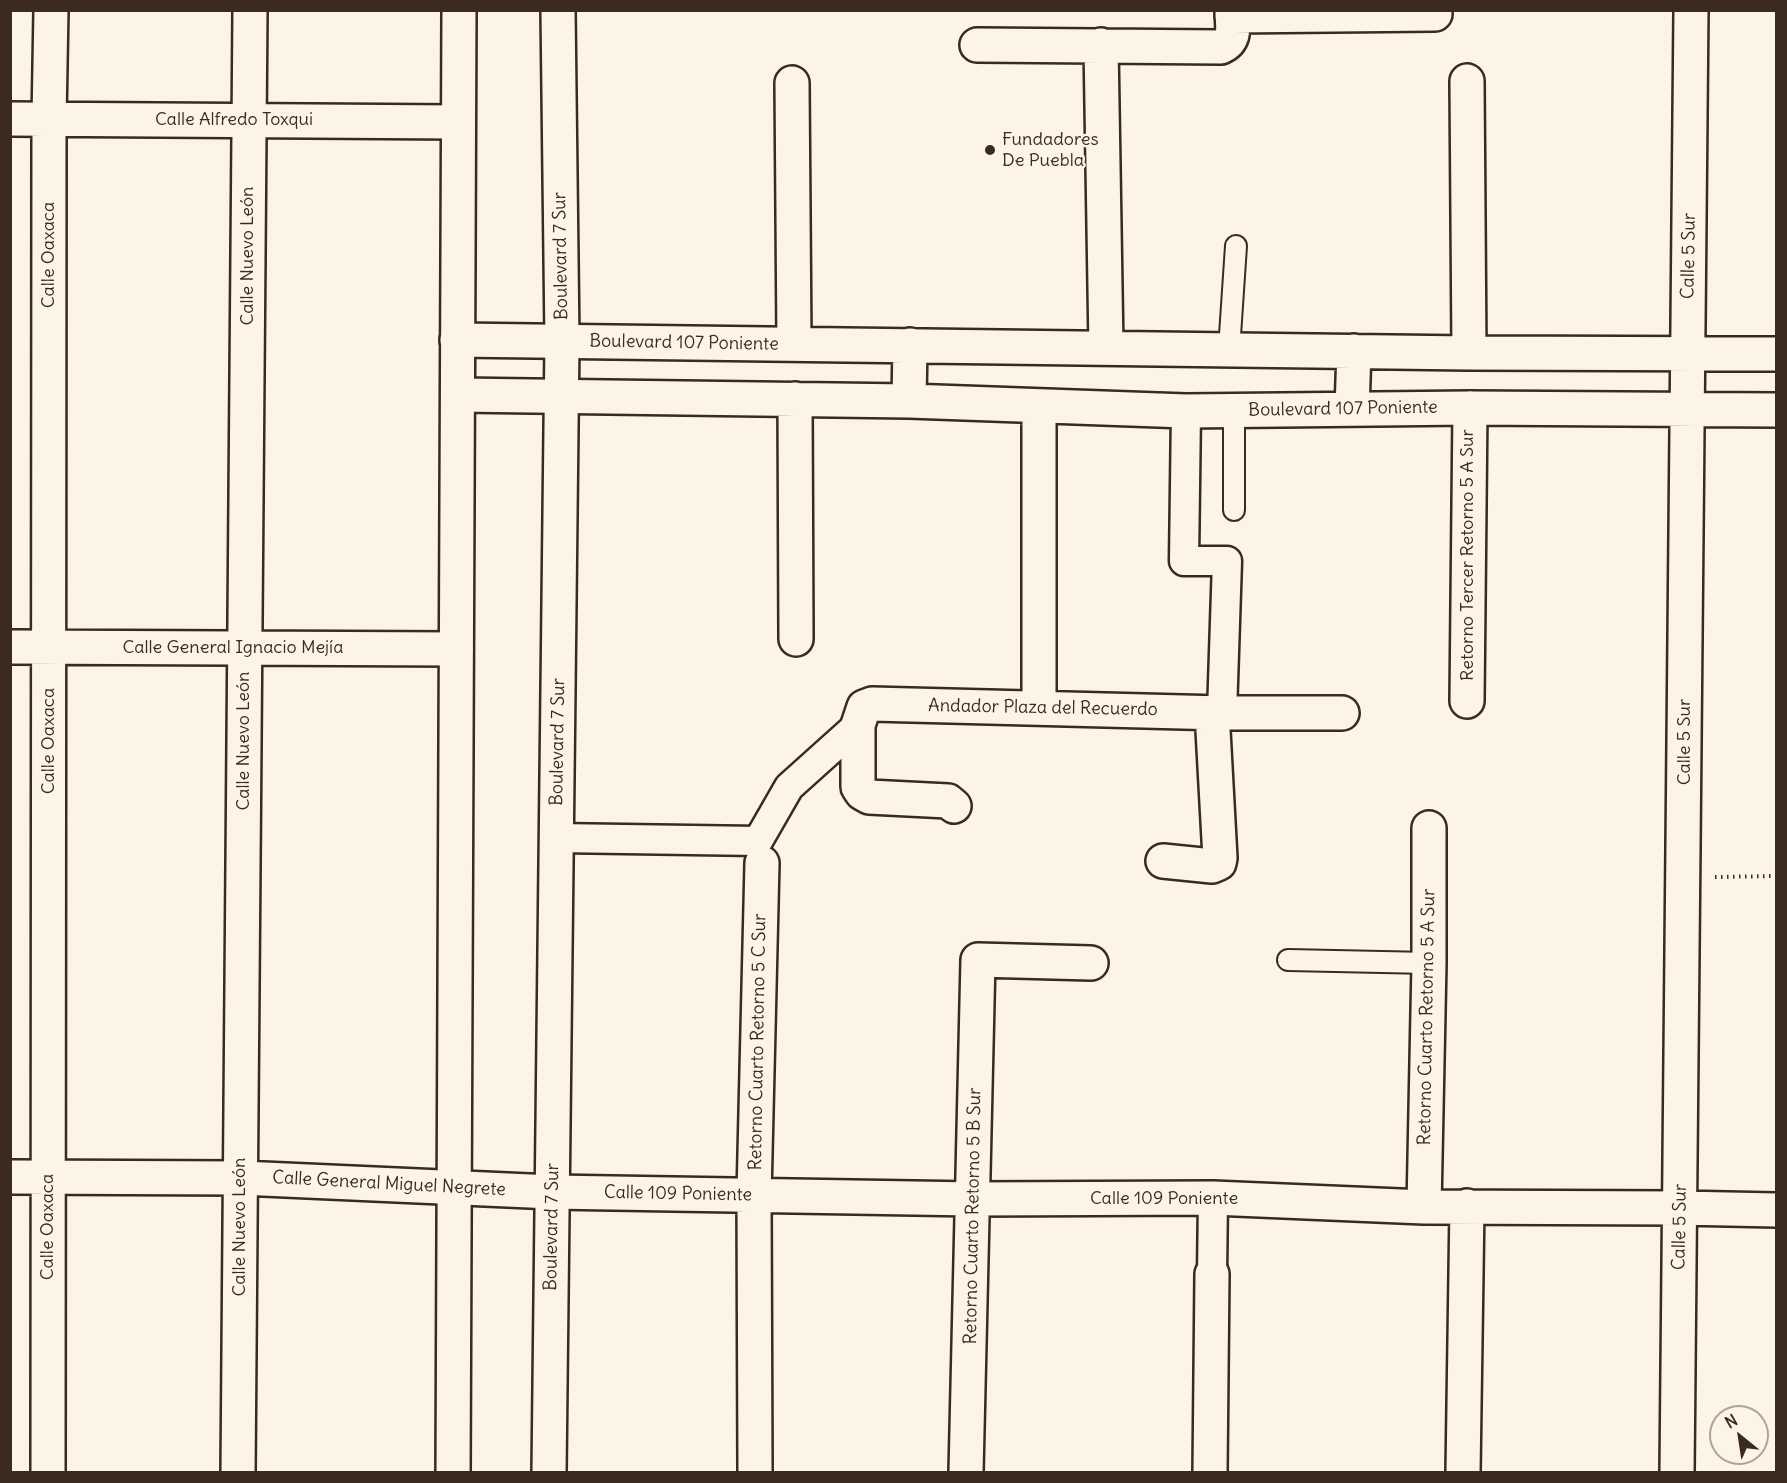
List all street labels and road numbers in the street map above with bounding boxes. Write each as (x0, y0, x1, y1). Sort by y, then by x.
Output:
street label: Calle Alfredo Toxqui (155, 109, 313, 131)
street label: Calle Nuevo León (237, 186, 259, 326)
street label: Boulevard 7 Sur (549, 192, 573, 320)
street label: Calle Oaxaca (38, 202, 60, 308)
street label: Calle 5 Sur (1677, 213, 1701, 299)
street label: Boulevard 107 Poniente (589, 331, 779, 355)
street label: Boulevard 107 Poniente (1248, 397, 1438, 421)
street label: Retorno Tercer Retorno 5 A Sur (1457, 429, 1479, 681)
street label: Calle General Ignacio Mejía (123, 637, 343, 659)
street label: Calle Nuevo León (233, 671, 255, 811)
street label: Boulevard 7 Sur (546, 678, 570, 806)
street label: Calle Oaxaca (38, 688, 60, 794)
street label: Andador Plaza del Recuerdo (928, 695, 1158, 721)
street label: Calle 5 Sur (1674, 699, 1696, 785)
street label: Retorno Cuarto Retorno 5 A Sur (1414, 888, 1440, 1146)
street label: Retorno Cuarto Retorno 5 C Sur (745, 913, 771, 1171)
street label: Retorno Cuarto Retorno 5 B Sur (960, 1087, 986, 1345)
street label: Calle Nuevo León (229, 1157, 251, 1297)
street label: Boulevard 7 Sur (540, 1163, 564, 1291)
street label: Calle General Miguel Negrete (272, 1167, 506, 1201)
street label: Calle Oaxaca (37, 1174, 59, 1280)
street label: Calle 109 Poniente (604, 1182, 752, 1206)
street label: Calle 5 Sur (1668, 1184, 1692, 1270)
street label: Calle 109 Poniente (1090, 1188, 1238, 1210)

